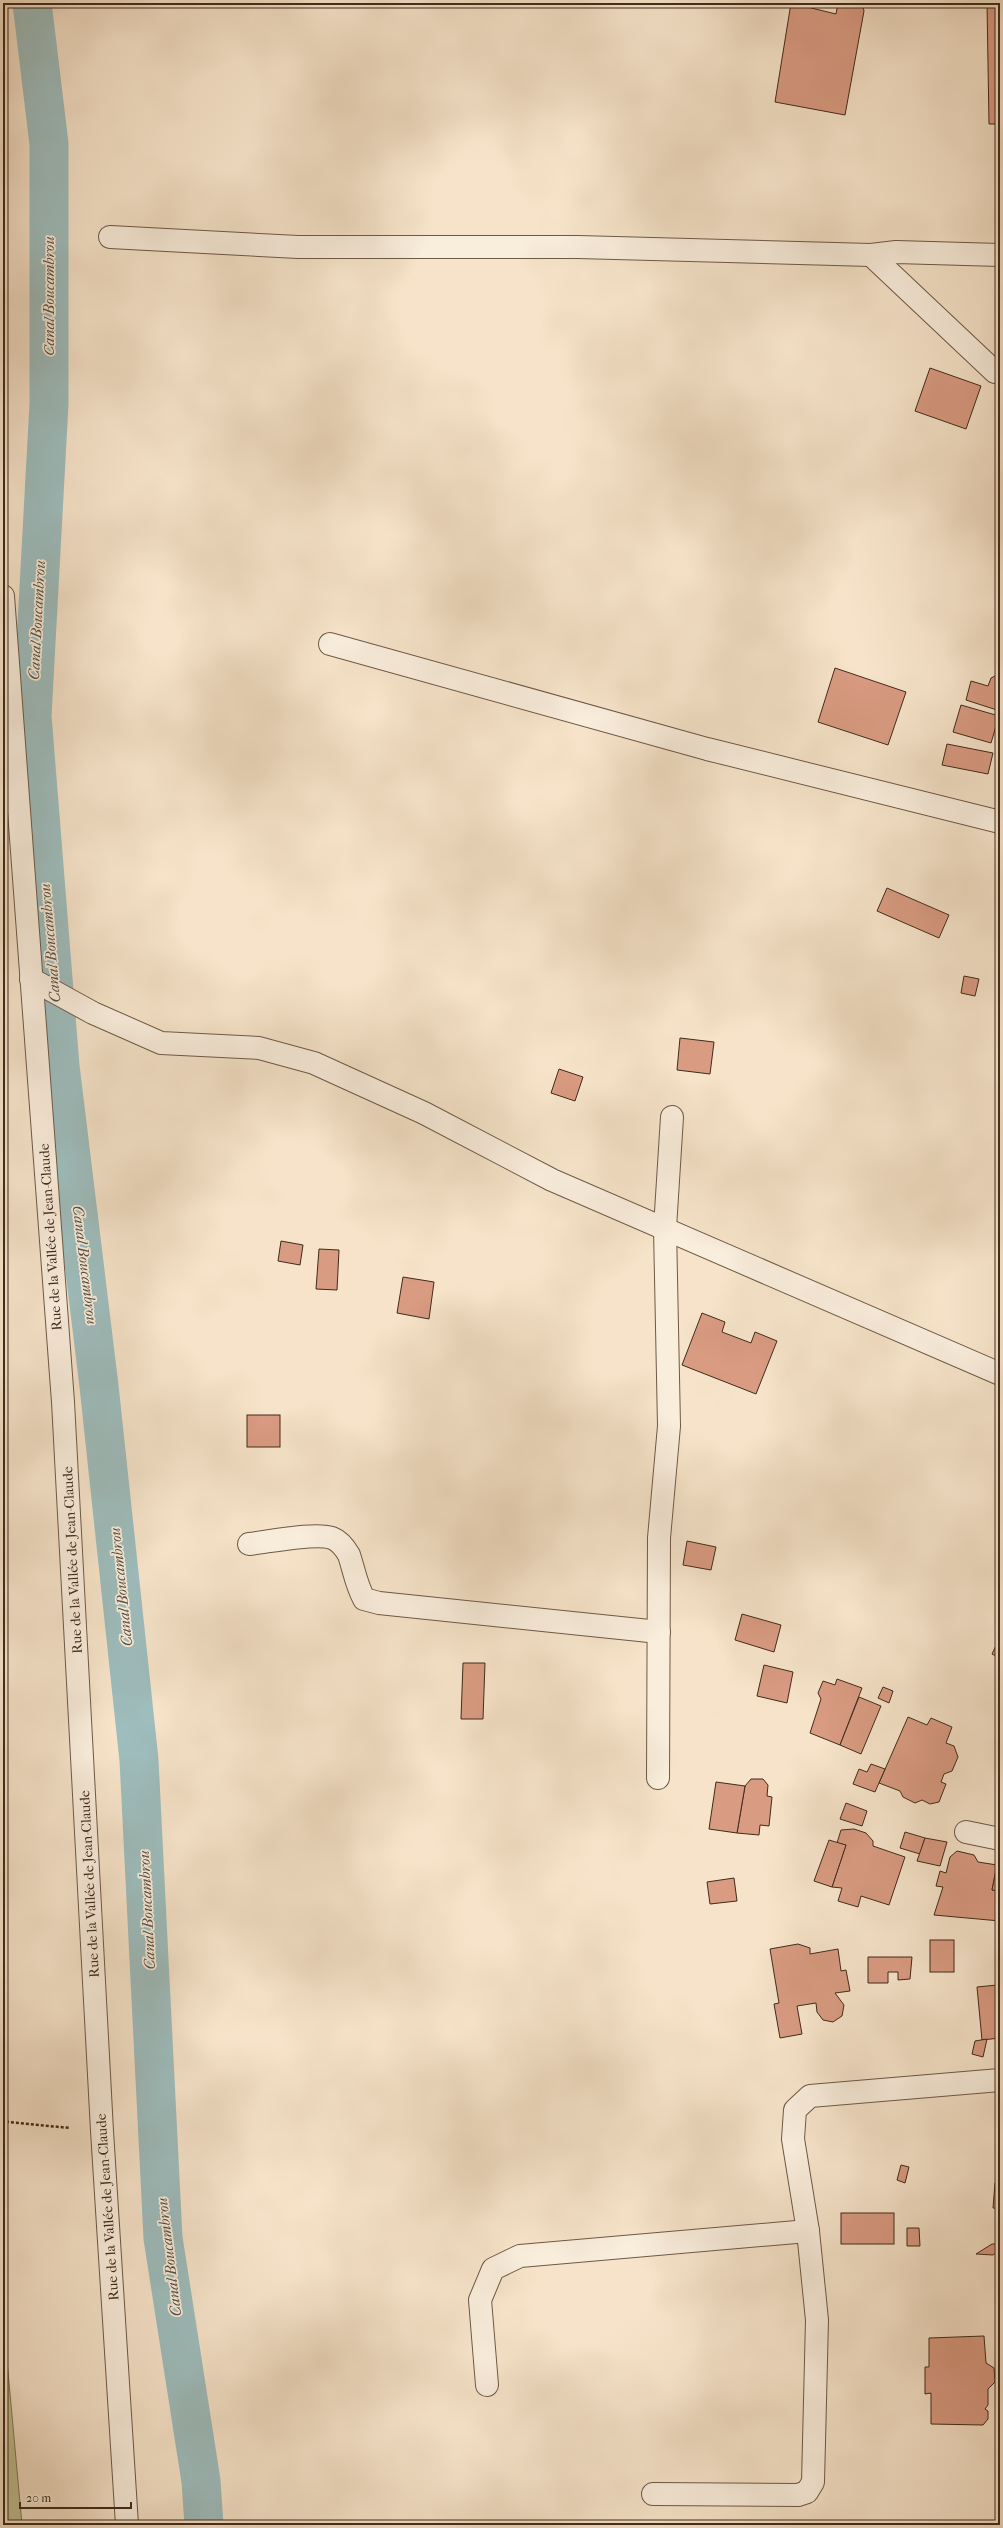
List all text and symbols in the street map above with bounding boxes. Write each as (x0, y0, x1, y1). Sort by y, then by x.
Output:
water label: Canal Boucambrou (40, 236, 58, 356)
water label: Canal Boucambrou (25, 560, 49, 680)
water label: Canal Boucambrou (36, 883, 64, 1003)
street label: Rue de la Vallée de Jean-Claude (35, 1143, 66, 1331)
water label: Canal Boucambrou (69, 1205, 101, 1325)
street label: Rue de la Vallée de Jean-Claude (59, 1466, 86, 1654)
water label: Canal Boucambrou (106, 1527, 136, 1647)
street label: Rue de la Vallée de Jean-Claude (76, 1790, 103, 1978)
water label: Canal Boucambrou (135, 1850, 159, 1970)
street label: Rue de la Vallée de Jean-Claude (92, 2113, 123, 2301)
water label: Canal Boucambrou (153, 2197, 185, 2317)
scale bar (20, 2484, 131, 2510)
text: 20 m (26, 2491, 51, 2505)

